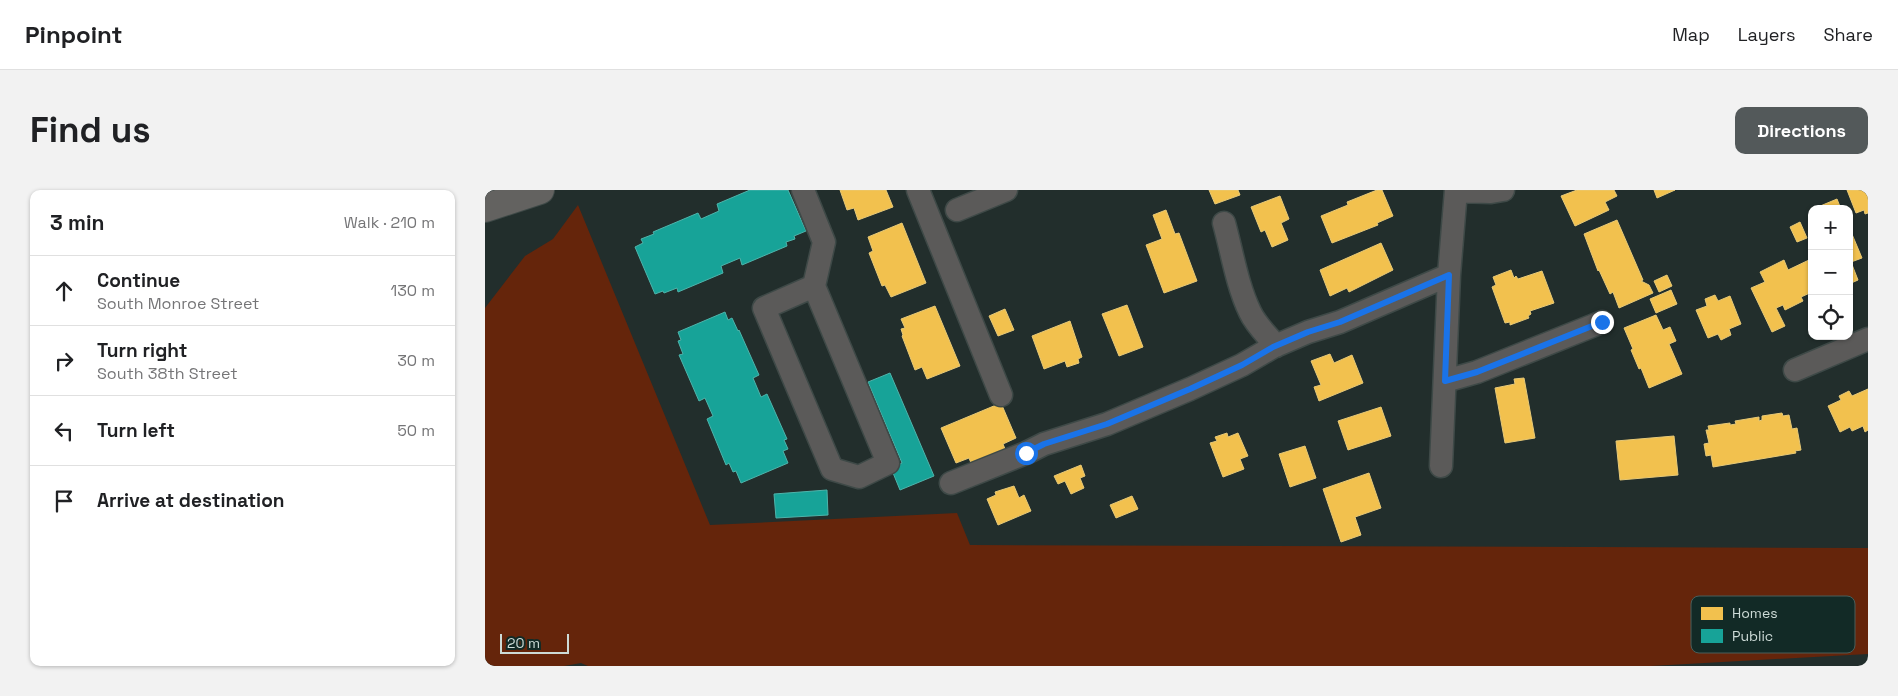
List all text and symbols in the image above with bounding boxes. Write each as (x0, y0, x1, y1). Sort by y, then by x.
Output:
text: Pinpoint (25, 19, 122, 50)
text: Map (1672, 23, 1710, 46)
text: Layers (1738, 23, 1795, 46)
text: Share (1823, 23, 1873, 46)
button: Directions (1735, 107, 1868, 154)
text: Find us (30, 108, 151, 152)
map controls (1808, 205, 1853, 340)
button: + (1808, 205, 1853, 250)
text: 3 min (50, 209, 105, 236)
text: Walk · 210 m (344, 212, 435, 233)
button: − (1808, 250, 1853, 295)
text: Continue (97, 268, 180, 293)
icon: ahead (50, 277, 78, 305)
text: 130 m (391, 280, 435, 301)
text: South Monroe Street (97, 293, 259, 314)
button: locate (1808, 295, 1853, 340)
route end (1591, 311, 1614, 334)
text: Turn right (97, 338, 187, 363)
icon: right (50, 347, 78, 375)
text: 30 m (397, 350, 435, 371)
text: South 38th Street (97, 363, 238, 384)
icon: left (50, 417, 78, 445)
text: Turn left (97, 418, 175, 443)
text: 50 m (397, 420, 435, 441)
route start (1015, 442, 1038, 465)
icon: arrive (50, 487, 78, 515)
text: Arrive at destination (97, 488, 285, 513)
legend (1691, 596, 1855, 653)
text: Homes (1732, 604, 1778, 622)
text: Public (1732, 627, 1773, 645)
scale bar (500, 631, 569, 654)
text: 20 m (507, 634, 540, 652)

